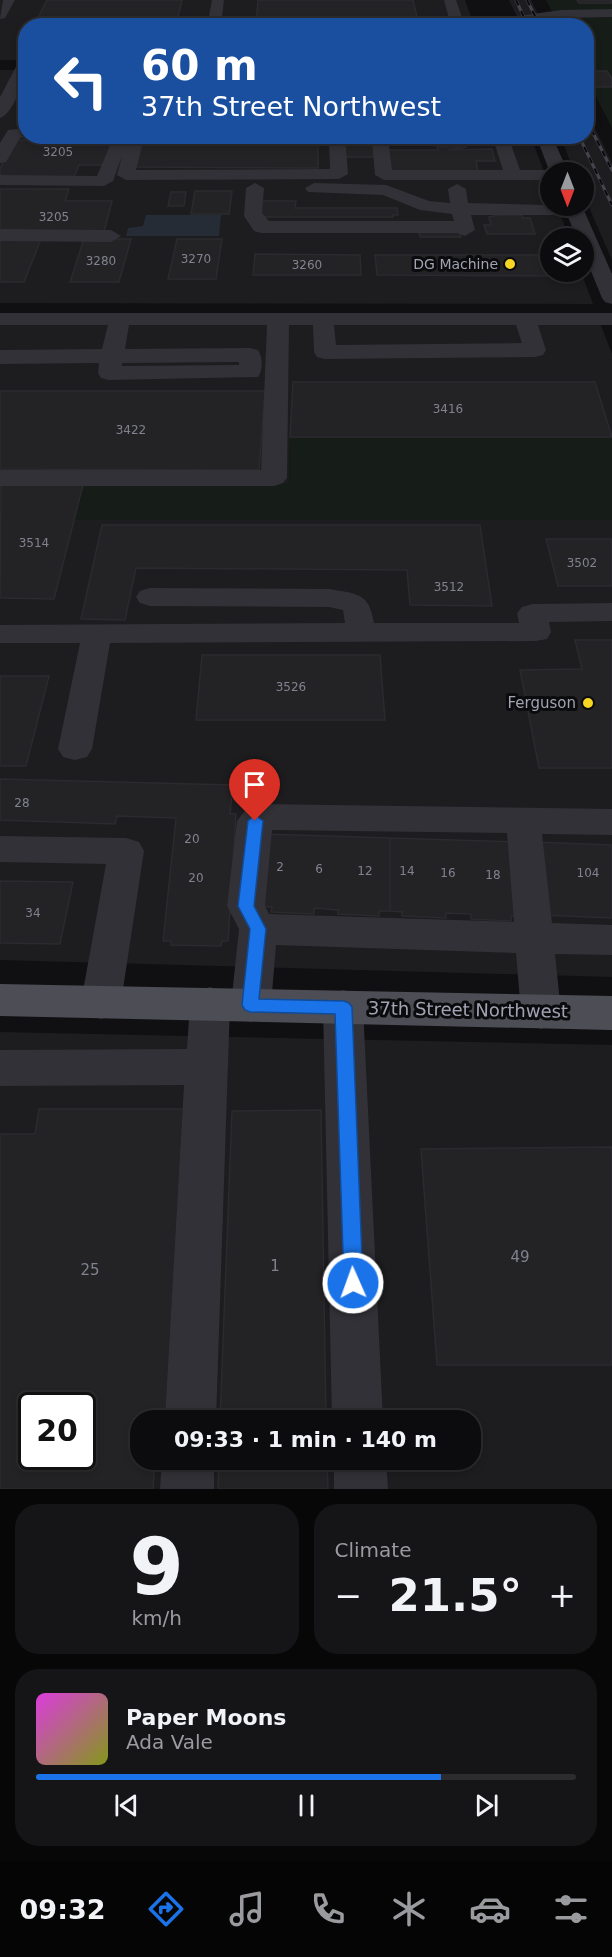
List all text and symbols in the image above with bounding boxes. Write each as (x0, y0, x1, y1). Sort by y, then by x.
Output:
text: 60 m (141, 41, 258, 90)
icon: left (42, 42, 120, 120)
text: 37th Street Northwest (141, 91, 441, 122)
house number: 3205 (43, 145, 73, 159)
north arrow (540, 162, 594, 216)
map controls (540, 162, 594, 282)
house number: 3205 (39, 210, 69, 224)
button: layers (540, 228, 594, 282)
house number: 3270 (181, 252, 211, 266)
house number: 3280 (86, 254, 116, 268)
place label: DG Machine (413, 256, 498, 272)
marker: DG Machine (503, 257, 517, 271)
house number: 3260 (292, 258, 322, 272)
house number: 3416 (433, 402, 463, 416)
house number: 3422 (116, 423, 146, 437)
house number: 3514 (19, 536, 49, 550)
house number: 3502 (567, 556, 597, 570)
house number: 3512 (434, 580, 464, 594)
house number: 3526 (276, 680, 306, 694)
place label: Ferguson (508, 694, 576, 712)
marker: Ferguson (581, 696, 595, 710)
pin (229, 759, 280, 821)
icon: arrive (238, 768, 271, 801)
house number: 28 (14, 796, 30, 810)
house number: 20 (184, 832, 200, 846)
house number: 2 (276, 860, 284, 874)
house number: 6 (315, 862, 323, 876)
house number: 12 (357, 864, 373, 878)
house number: 14 (399, 864, 415, 878)
house number: 16 (440, 866, 456, 880)
house number: 104 (577, 866, 599, 880)
house number: 18 (485, 868, 501, 882)
house number: 20 (188, 871, 204, 885)
house number: 34 (25, 906, 41, 920)
street label: 37th Street Northwest (368, 997, 568, 1022)
house number: 49 (510, 1248, 530, 1266)
position arrow (321, 1251, 385, 1315)
house number: 1 (270, 1257, 280, 1275)
house number: 25 (80, 1261, 100, 1279)
speed limit sign: 20 (18, 1392, 96, 1470)
text: 09:33 · 1 min · 140 m (174, 1427, 437, 1452)
text: 9 (130, 1522, 184, 1612)
text: Climate (335, 1538, 411, 1562)
text: 21.5° (388, 1569, 522, 1622)
text: − (335, 1576, 362, 1615)
text: + (548, 1576, 576, 1615)
text: km/h (132, 1606, 182, 1630)
text: Paper Moons (126, 1705, 286, 1730)
text: Ada Vale (126, 1730, 213, 1754)
icon: previous (110, 1789, 143, 1822)
icon: pause (290, 1789, 323, 1822)
icon: next (470, 1789, 503, 1822)
icon: directions (145, 1888, 187, 1930)
icon: music (226, 1888, 268, 1930)
icon: phone (307, 1888, 349, 1930)
icon: climate (388, 1888, 430, 1930)
icon: car (469, 1888, 511, 1930)
icon: filters (550, 1888, 592, 1930)
text: 09:32 (20, 1894, 106, 1925)

